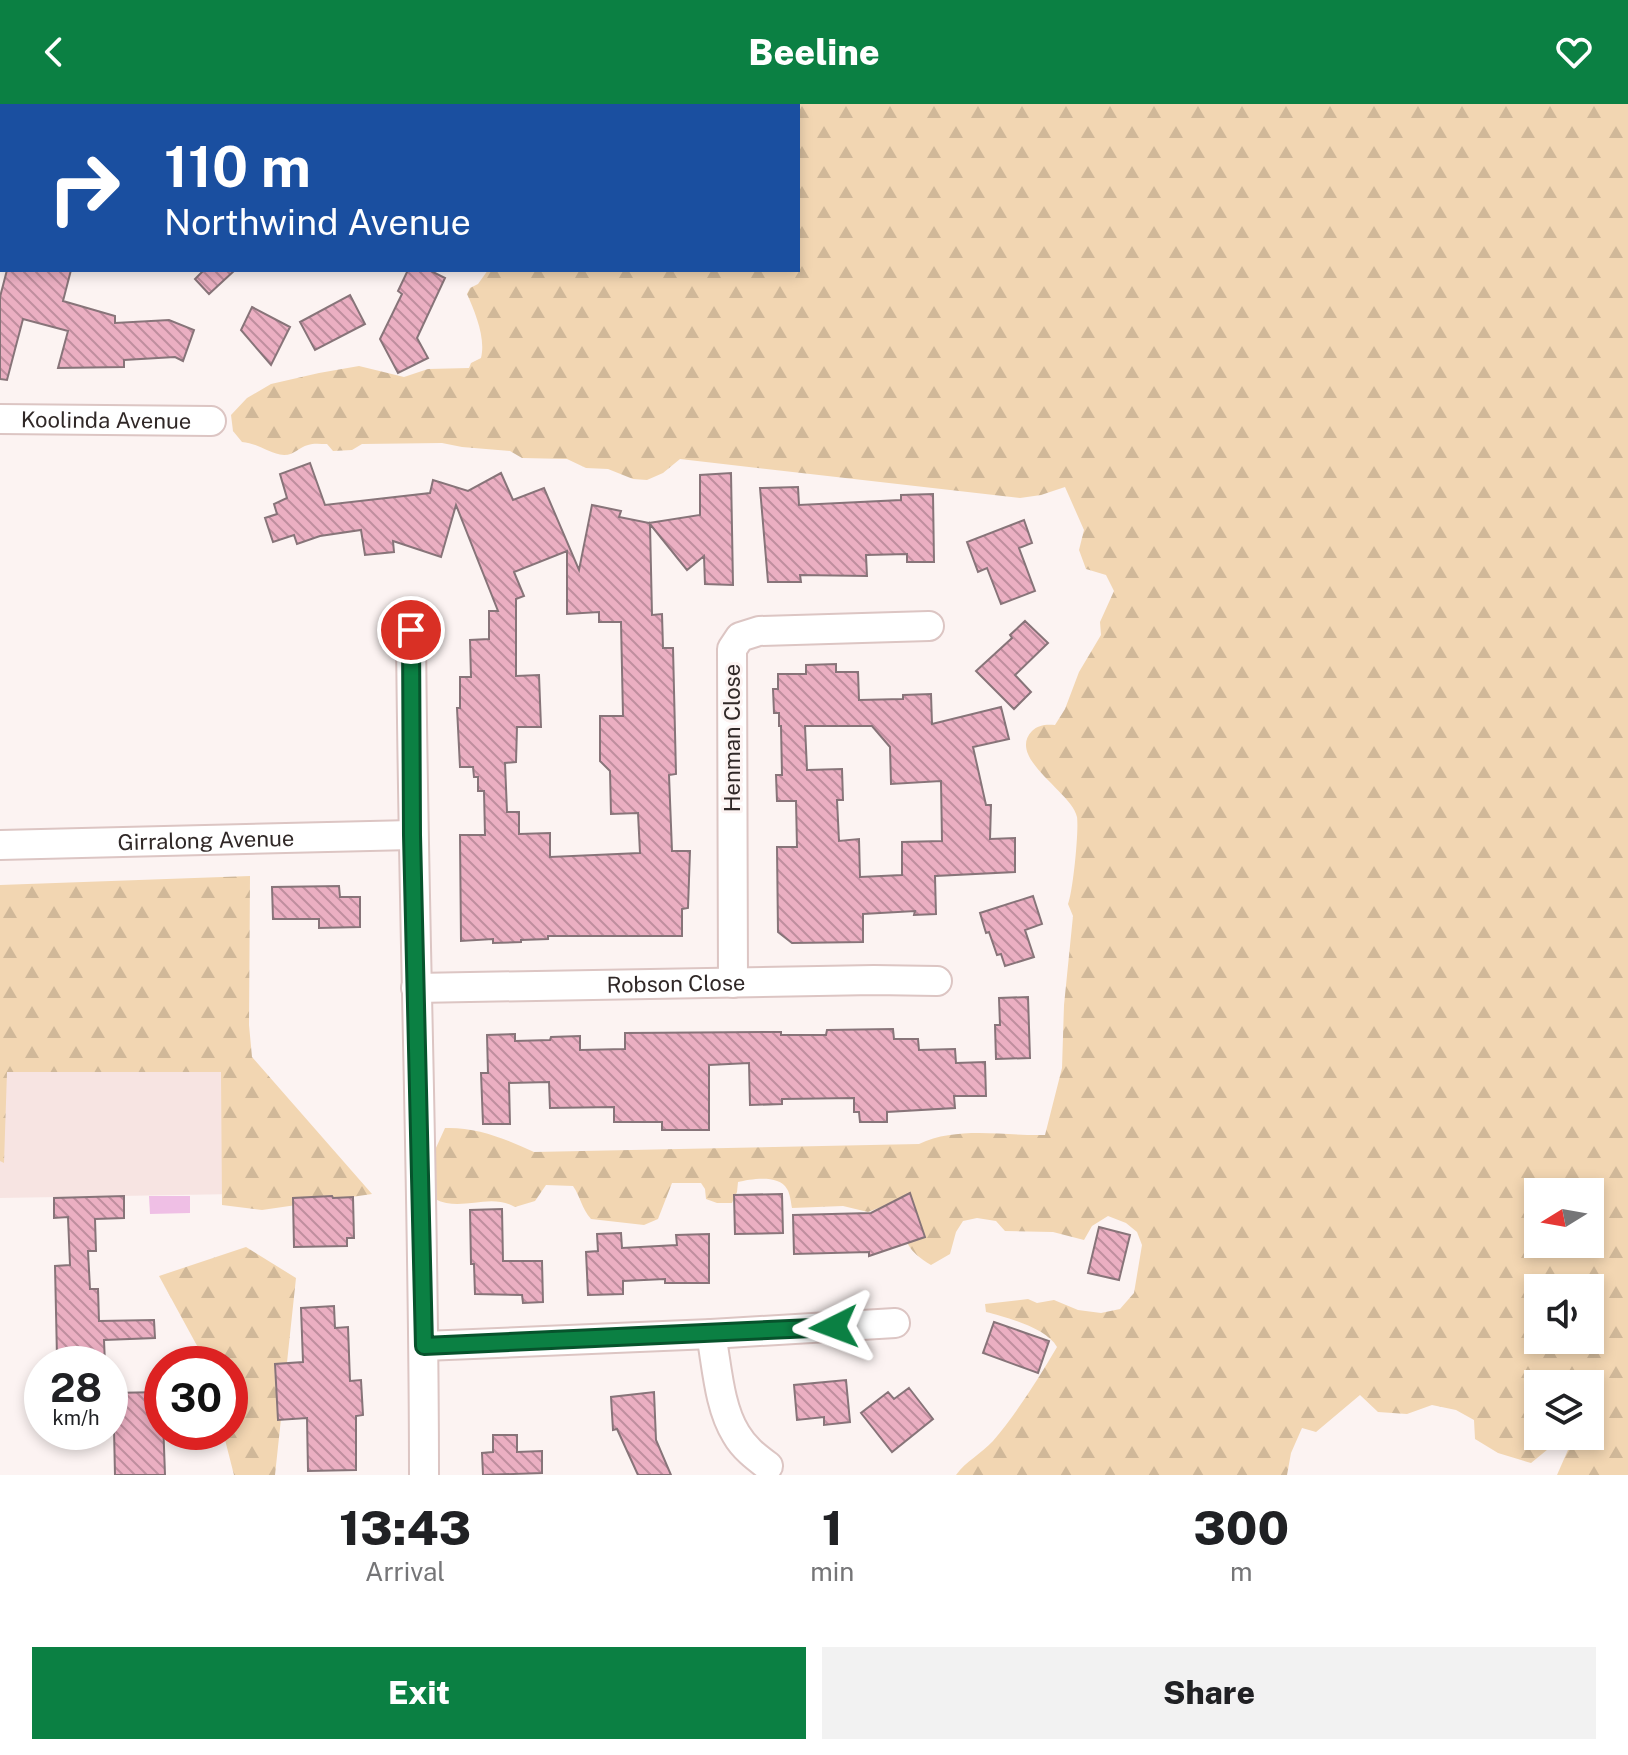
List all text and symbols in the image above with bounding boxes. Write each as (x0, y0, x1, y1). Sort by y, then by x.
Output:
icon: back (32, 30, 76, 74)
icon: heart (1552, 30, 1596, 74)
text: Beeline (748, 31, 880, 73)
text: 110 m (164, 134, 311, 200)
icon: right (32, 136, 136, 240)
text: Northwind Avenue (164, 201, 471, 243)
street label: Koolinda Avenue (21, 406, 191, 434)
pin (377, 596, 445, 664)
icon: arrive (389, 608, 433, 652)
street label: Henman Close (719, 664, 745, 812)
street label: Girralong Avenue (117, 825, 295, 855)
street label: Robson Close (606, 969, 746, 998)
north arrow (1524, 1178, 1604, 1258)
map controls (1524, 1178, 1604, 1450)
button: sound (1524, 1274, 1604, 1354)
position arrow (792, 1285, 876, 1369)
speed limit sign: 30 (144, 1346, 248, 1450)
text: 28 (50, 1364, 102, 1411)
button: layers (1524, 1370, 1604, 1450)
text: km/h (52, 1406, 100, 1430)
text: 13:43 (339, 1499, 471, 1556)
text: 1 (822, 1499, 843, 1556)
text: 300 (1193, 1499, 1289, 1556)
text: Arrival (365, 1556, 445, 1587)
text: min (810, 1556, 854, 1587)
text: m (1230, 1556, 1252, 1587)
button: Exit (32, 1647, 806, 1739)
button: Share (822, 1647, 1596, 1739)

